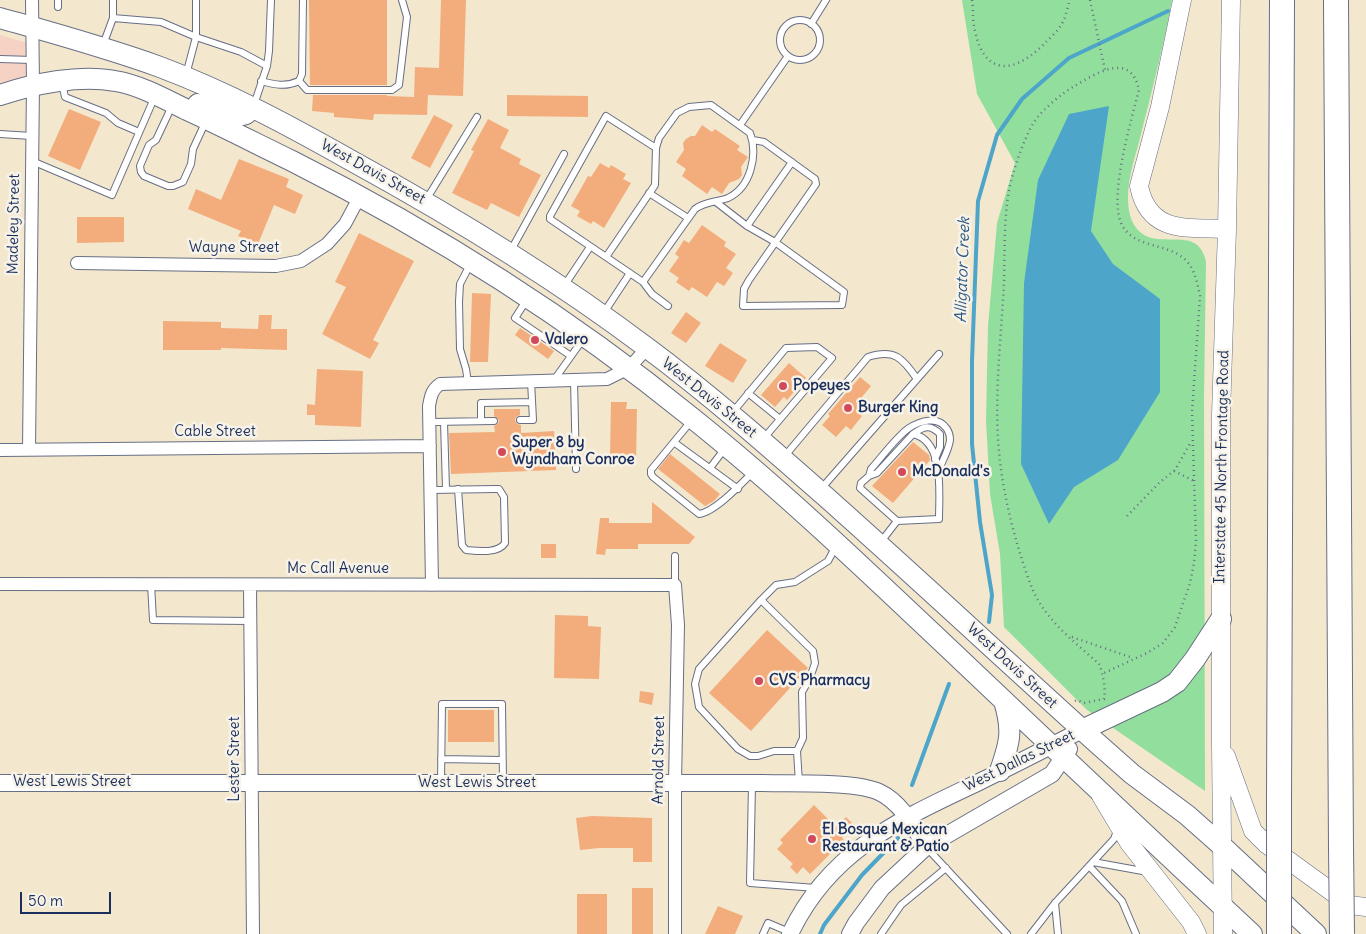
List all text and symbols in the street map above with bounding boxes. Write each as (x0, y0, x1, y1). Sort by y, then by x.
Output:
street label: West Davis Street (318, 136, 428, 208)
street label: Madeley Street (4, 173, 24, 275)
water label: Alligator Creek (952, 217, 974, 323)
street label: Wayne Street (189, 239, 279, 257)
place label: Valero (545, 331, 588, 349)
marker: Valero (529, 334, 541, 346)
street label: Interstate 45 North Frontage Road (1211, 350, 1233, 584)
street label: West Davis Street (658, 354, 760, 442)
place label: Popeyes (793, 377, 850, 395)
marker: Popeyes (777, 380, 789, 392)
place label: Burger King (858, 399, 938, 417)
marker: Burger King (842, 402, 854, 414)
street label: Cable Street (174, 423, 256, 441)
place label: Super 8 by Wyndham Conroe (512, 434, 635, 469)
marker: Super 8 by Wyndham Conroe (496, 446, 508, 458)
place label: McDonald's (912, 463, 990, 481)
marker: McDonald's (896, 466, 908, 478)
street label: Mc Call Avenue (287, 560, 389, 578)
street label: West Davis Street (963, 620, 1061, 712)
place label: CVS Pharmacy (769, 672, 870, 690)
marker: CVS Pharmacy (753, 675, 765, 687)
street label: Lester Street (226, 716, 244, 802)
street label: Arnold Street (649, 716, 669, 804)
street label: West Dallas Street (960, 726, 1078, 796)
street label: West Lewis Street (13, 773, 131, 791)
street label: West Lewis Street (418, 774, 536, 792)
place label: El Bosque Mexican Restaurant & Patio (822, 821, 949, 856)
marker: El Bosque Mexican Restaurant & Patio (806, 833, 818, 845)
scale bar (22, 882, 114, 914)
text: 50 m (28, 891, 63, 910)

